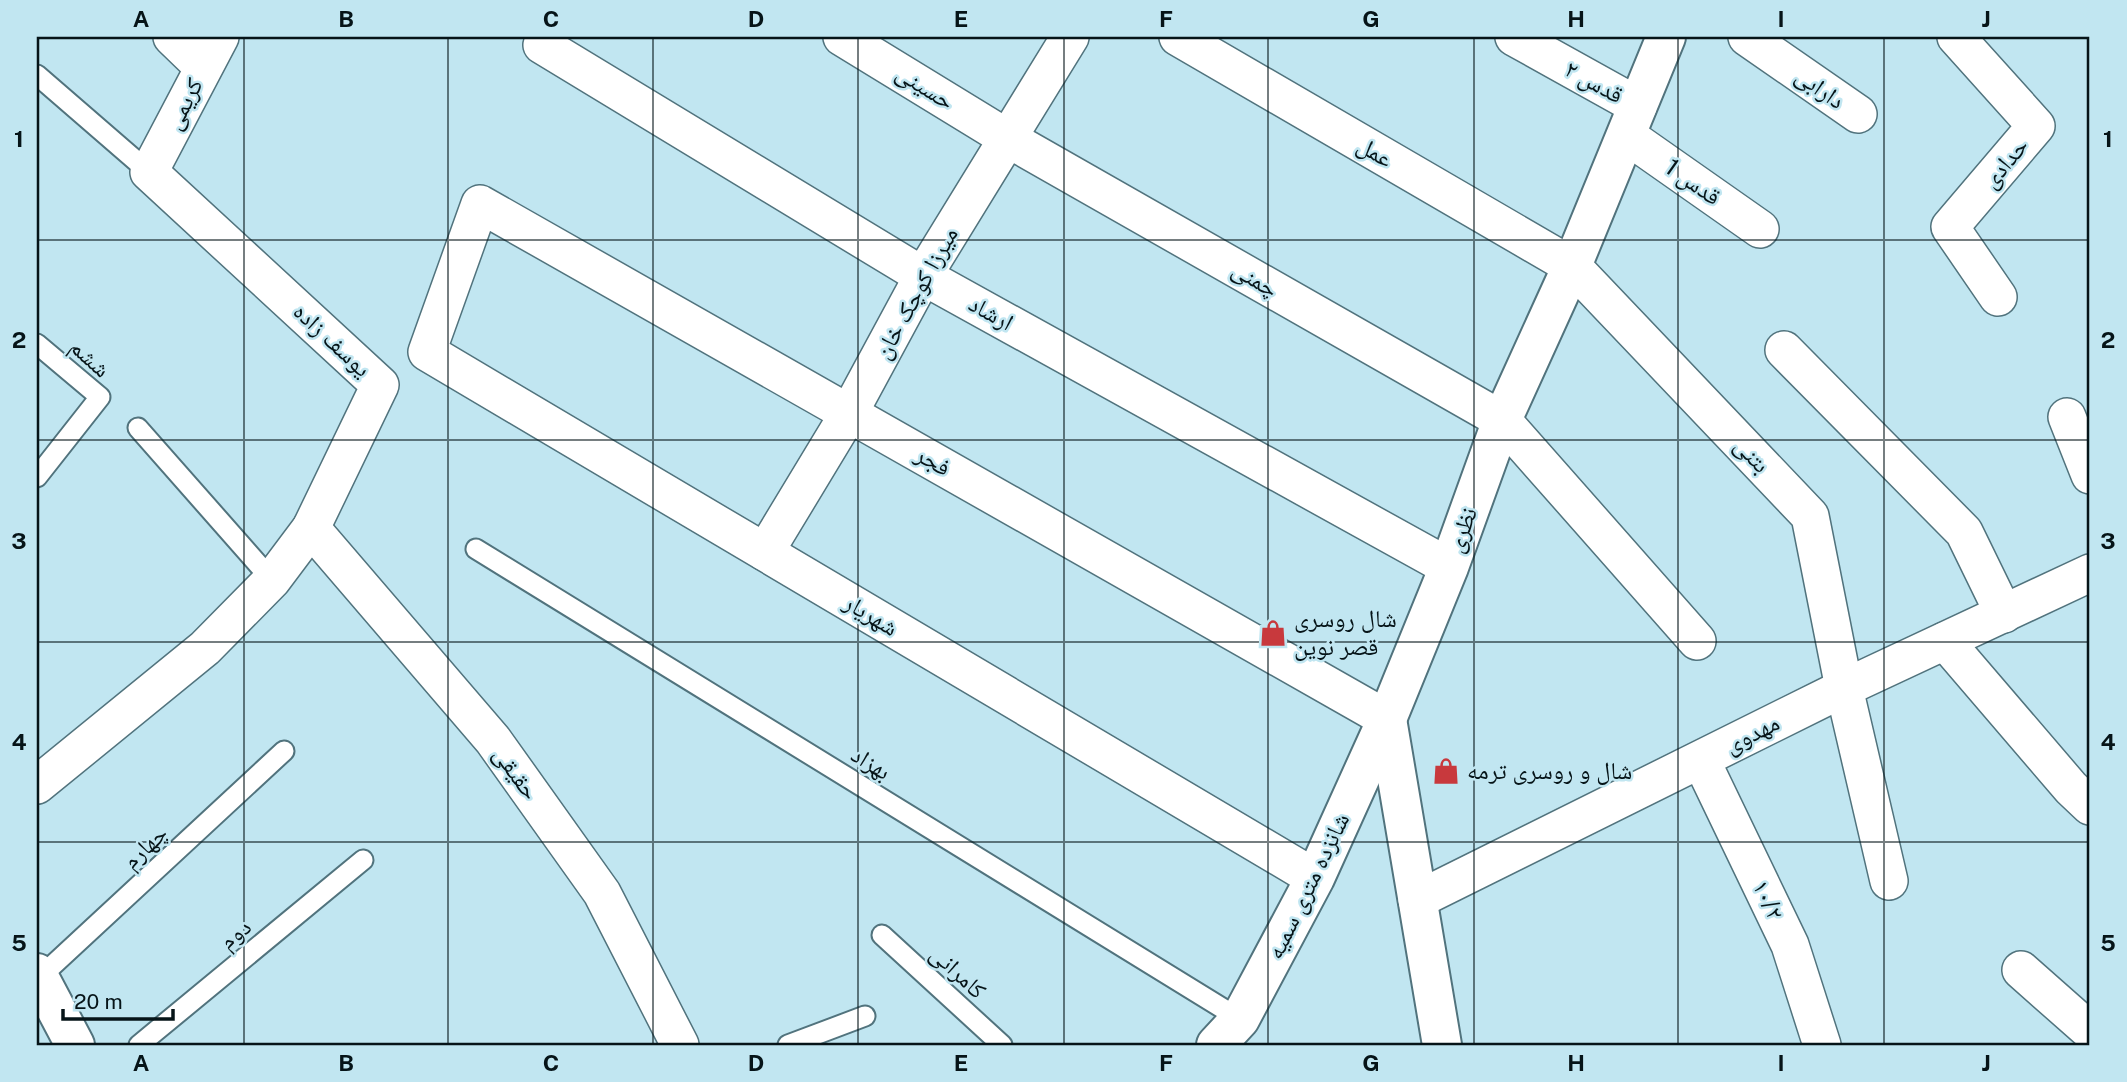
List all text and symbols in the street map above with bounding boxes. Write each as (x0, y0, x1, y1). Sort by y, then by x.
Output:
text: A (133, 5, 150, 32)
text: B (338, 5, 354, 32)
text: C (543, 5, 559, 32)
text: D (748, 5, 764, 32)
text: E (954, 5, 968, 32)
text: F (1159, 5, 1173, 32)
text: G (1362, 5, 1380, 32)
text: H (1567, 5, 1585, 32)
text: I (1777, 5, 1785, 32)
text: J (1981, 5, 1991, 32)
street label: قدس ۲ (1560, 54, 1629, 109)
street label: حسینی (891, 58, 960, 116)
street label: دارابی (1790, 60, 1851, 115)
street label: کریمی (158, 73, 209, 135)
text: 1 (14, 125, 24, 152)
text: 1 (2103, 125, 2113, 152)
street label: عمل (1352, 130, 1398, 173)
street label: حدادی (1975, 131, 2034, 194)
street label: قدس 1 (1660, 152, 1727, 211)
street label: میرزا کوچک خان (867, 222, 964, 364)
street label: چمنی (1227, 254, 1284, 303)
street label: ارشاد (964, 289, 1019, 336)
street label: یوسف زاده (288, 296, 377, 382)
text: 2 (12, 326, 26, 353)
text: 2 (2101, 326, 2115, 353)
street label: ششم (63, 332, 117, 385)
street label: بتنی (1728, 431, 1776, 479)
street label: فجر (910, 439, 956, 481)
street label: نظری (1440, 503, 1483, 557)
text: 3 (11, 527, 27, 554)
text: 3 (2100, 527, 2116, 554)
street label: شهریار (838, 587, 904, 641)
place label: شال روسری قصر نوین (1294, 604, 1397, 661)
shop icon: شال روسری قصر نوین (1258, 618, 1288, 648)
street label: مهدوی (1720, 708, 1784, 760)
text: 4 (11, 728, 27, 755)
text: 4 (2100, 728, 2116, 755)
street label: بهزاد (846, 739, 896, 786)
street label: حقیقی (487, 740, 545, 805)
shop icon: شال و روسری ترمه (1431, 756, 1461, 786)
place label: شال و روسری ترمه (1467, 756, 1632, 785)
street label: شانزده متری سمیه (1260, 808, 1355, 964)
street label: چهارم (116, 818, 175, 876)
street label: ۱۰/۲ (1747, 875, 1790, 924)
street label: دوم (213, 912, 258, 957)
text: 5 (11, 929, 27, 956)
text: 5 (2100, 929, 2116, 956)
street label: کامرانی (925, 939, 992, 1005)
scale bar (63, 977, 173, 1021)
text: 20 m (74, 989, 123, 1014)
text: A (133, 1049, 150, 1076)
text: B (338, 1049, 354, 1076)
text: C (543, 1049, 559, 1076)
text: D (748, 1049, 764, 1076)
text: E (954, 1049, 968, 1076)
text: F (1159, 1049, 1173, 1076)
text: G (1362, 1049, 1380, 1076)
text: H (1567, 1049, 1585, 1076)
text: I (1777, 1049, 1785, 1076)
text: J (1981, 1049, 1991, 1076)

